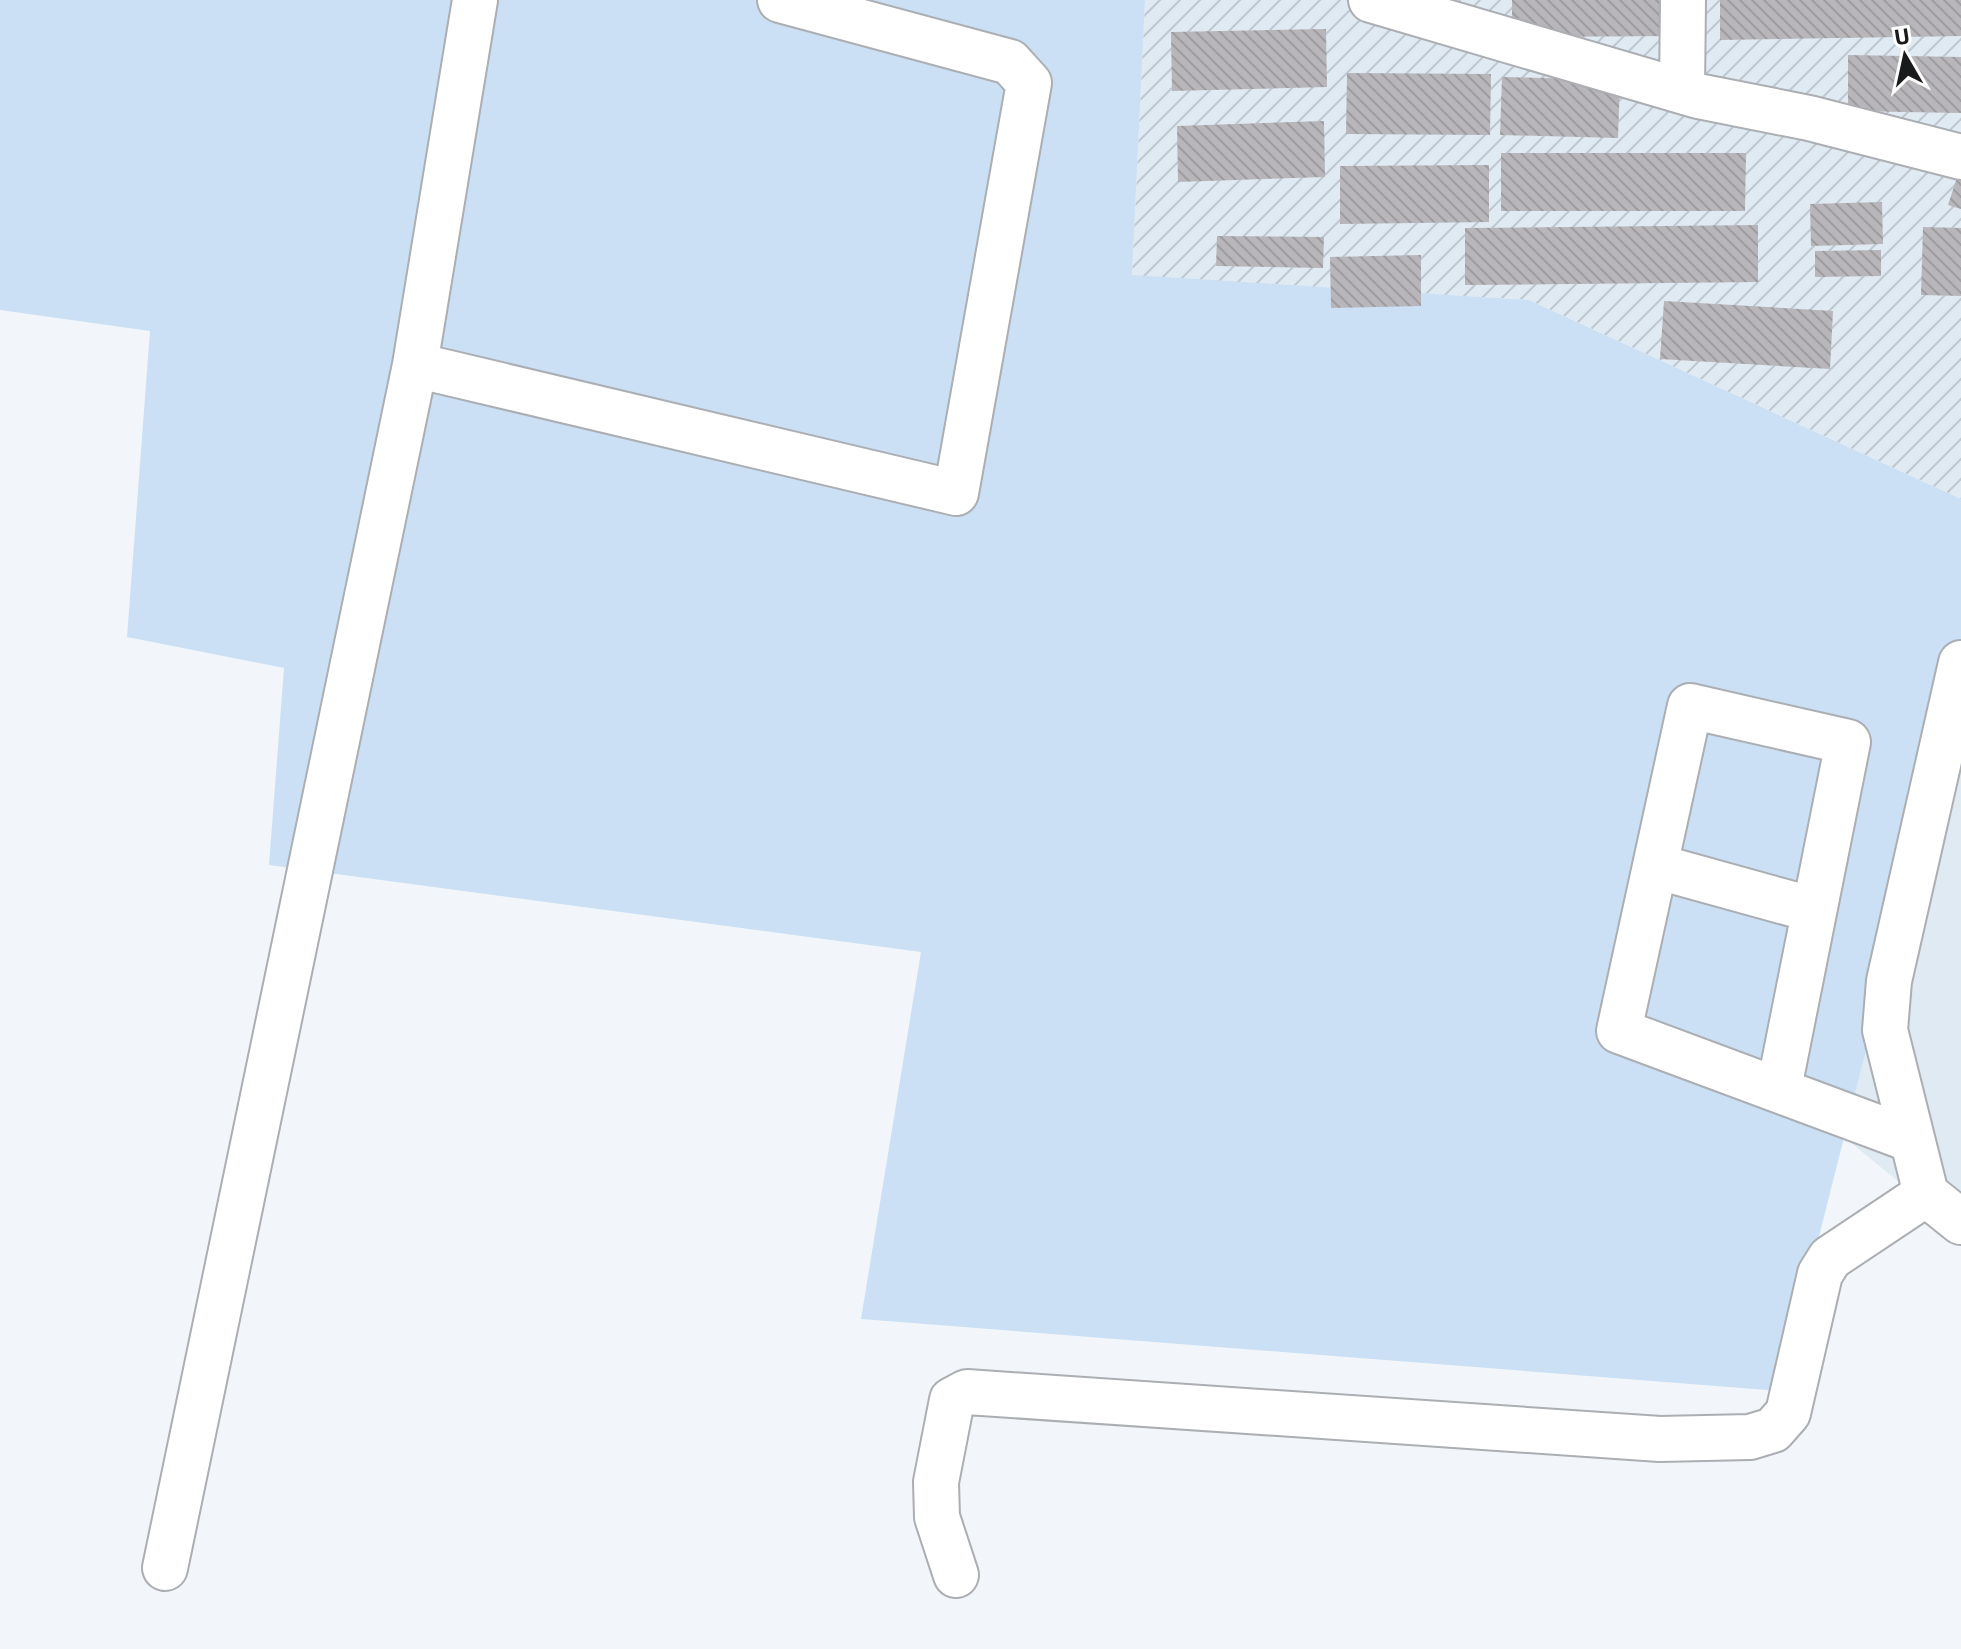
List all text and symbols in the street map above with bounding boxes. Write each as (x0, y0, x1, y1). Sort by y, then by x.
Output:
north arrow (1865, 16, 1945, 96)
text: U (1892, 21, 1911, 49)

